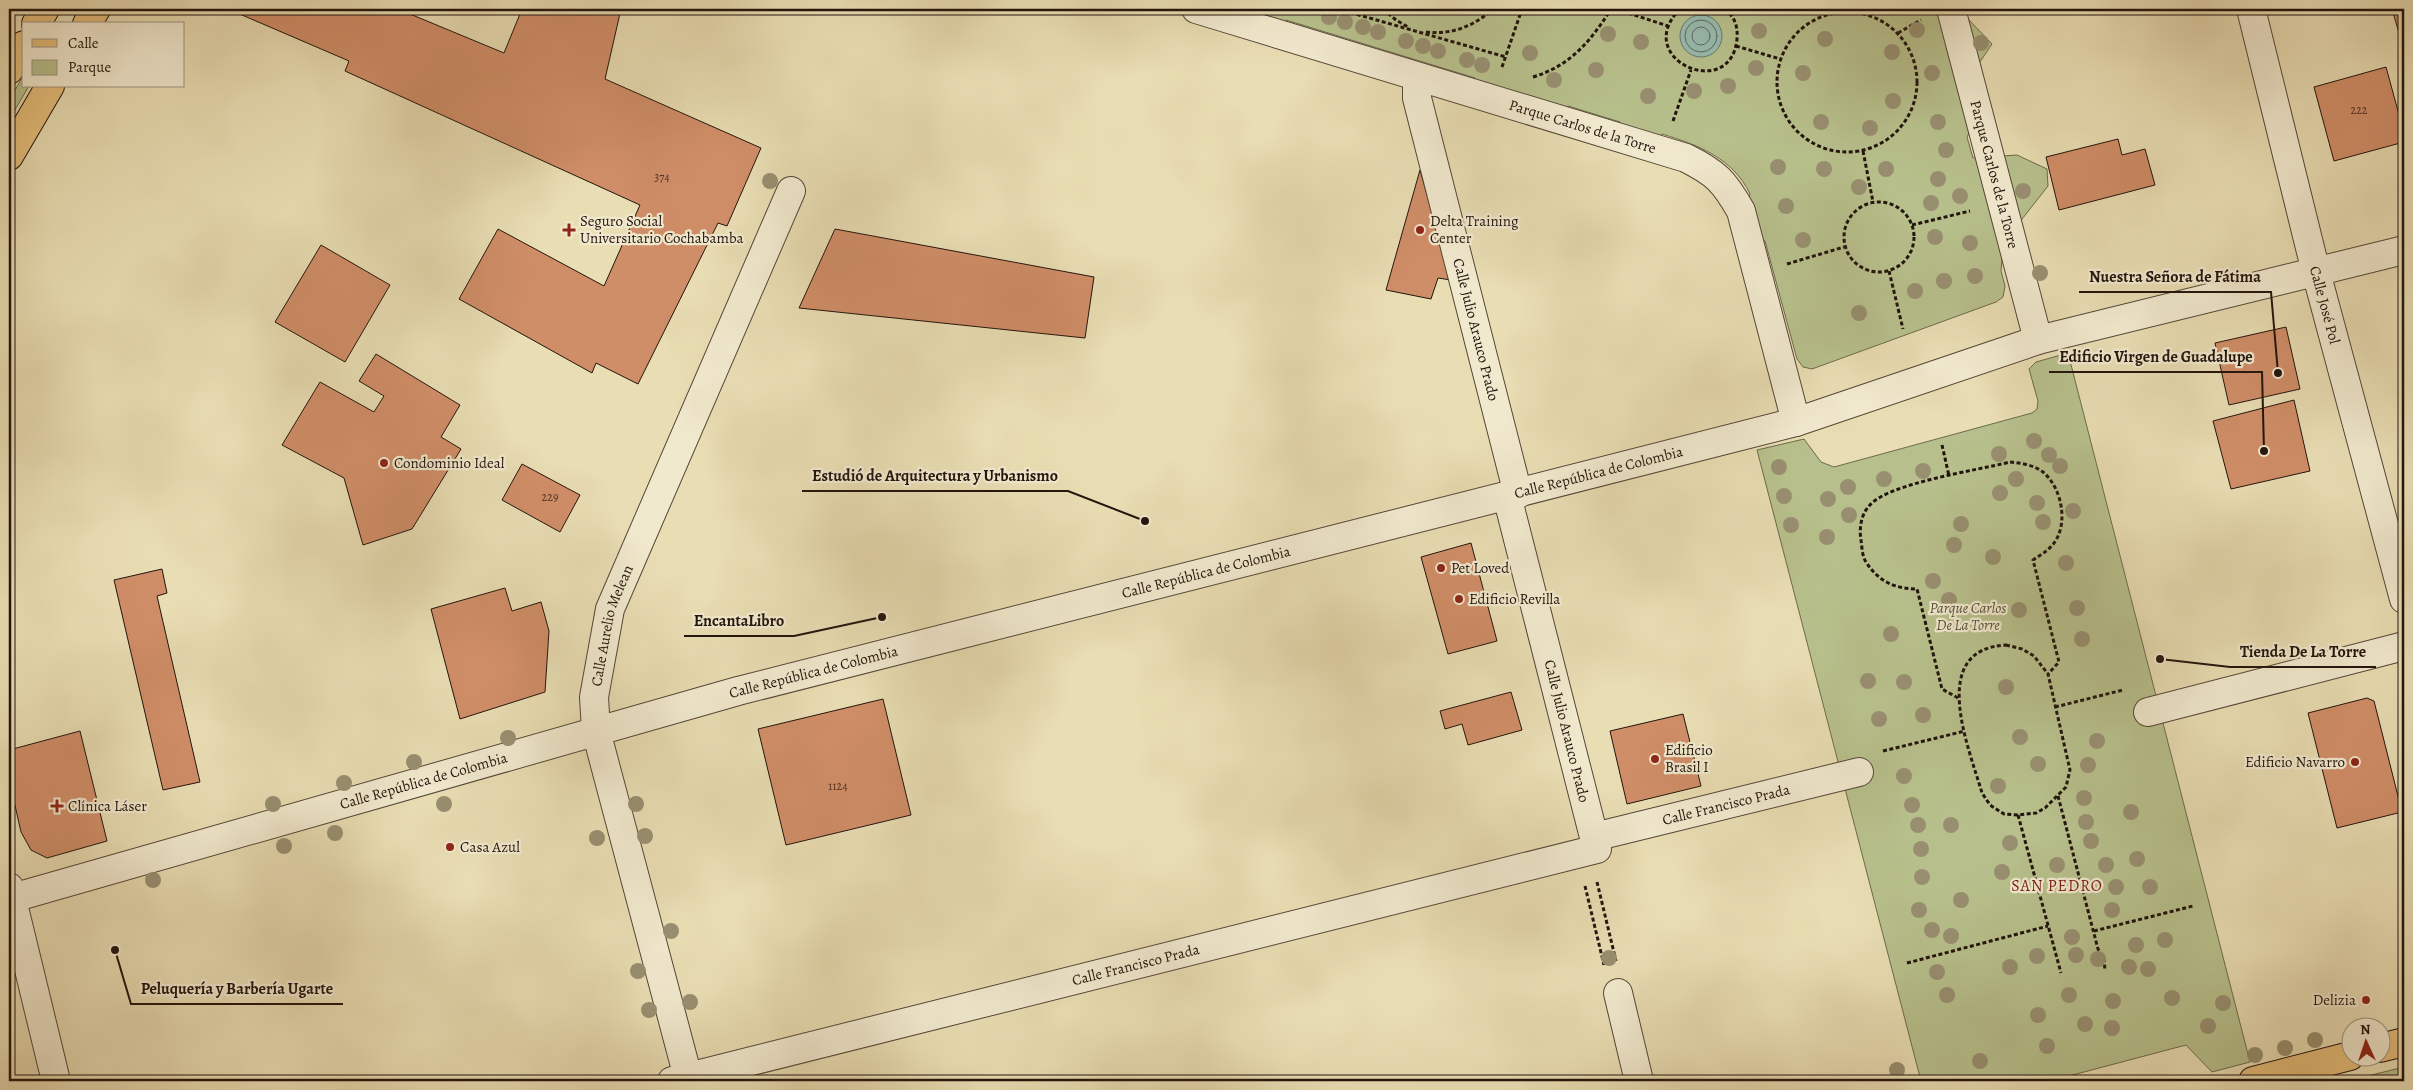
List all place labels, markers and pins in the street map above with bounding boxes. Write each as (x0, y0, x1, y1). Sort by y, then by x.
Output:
place label: Seguro Social Universitario Cochabamba (580, 211, 744, 248)
place label: Delta Training Center (1430, 211, 1519, 248)
marker: Seguro Social Universitario Cochabamba (562, 223, 576, 237)
marker: Delta Training Center (1414, 224, 1426, 236)
callout: Nuestra Señora de Fátima (2079, 261, 2271, 292)
callout: Edificio Virgen de Guadalupe (2049, 341, 2262, 372)
place label: Condominio Ideal (394, 453, 505, 473)
marker: Condominio Ideal (378, 457, 390, 469)
callout: Estudió de Arquitectura y Urbanismo (802, 460, 1068, 491)
place label: Pet Loved (1451, 558, 1510, 578)
marker: Pet Loved (1435, 562, 1447, 574)
place label: Edificio Revilla (1469, 589, 1560, 609)
marker: Edificio Revilla (1453, 593, 1465, 605)
callout: EncantaLibro (684, 605, 794, 636)
callout: Tienda De La Torre (2230, 636, 2376, 667)
place label: Edificio Brasil I (1665, 740, 1713, 777)
place label: Edificio Navarro (2245, 752, 2345, 772)
marker: Edificio Brasil I (1649, 753, 1661, 765)
marker: Edificio Navarro (2349, 756, 2361, 768)
place label: Clínica Láser (68, 796, 147, 816)
marker: Clínica Láser (50, 799, 64, 813)
place label: Casa Azul (460, 837, 520, 857)
marker: Casa Azul (444, 841, 456, 853)
callout: Peluquería y Barbería Ugarte (131, 973, 343, 1004)
place label: Delizia (2313, 990, 2356, 1010)
marker: Delizia (2360, 994, 2372, 1006)

